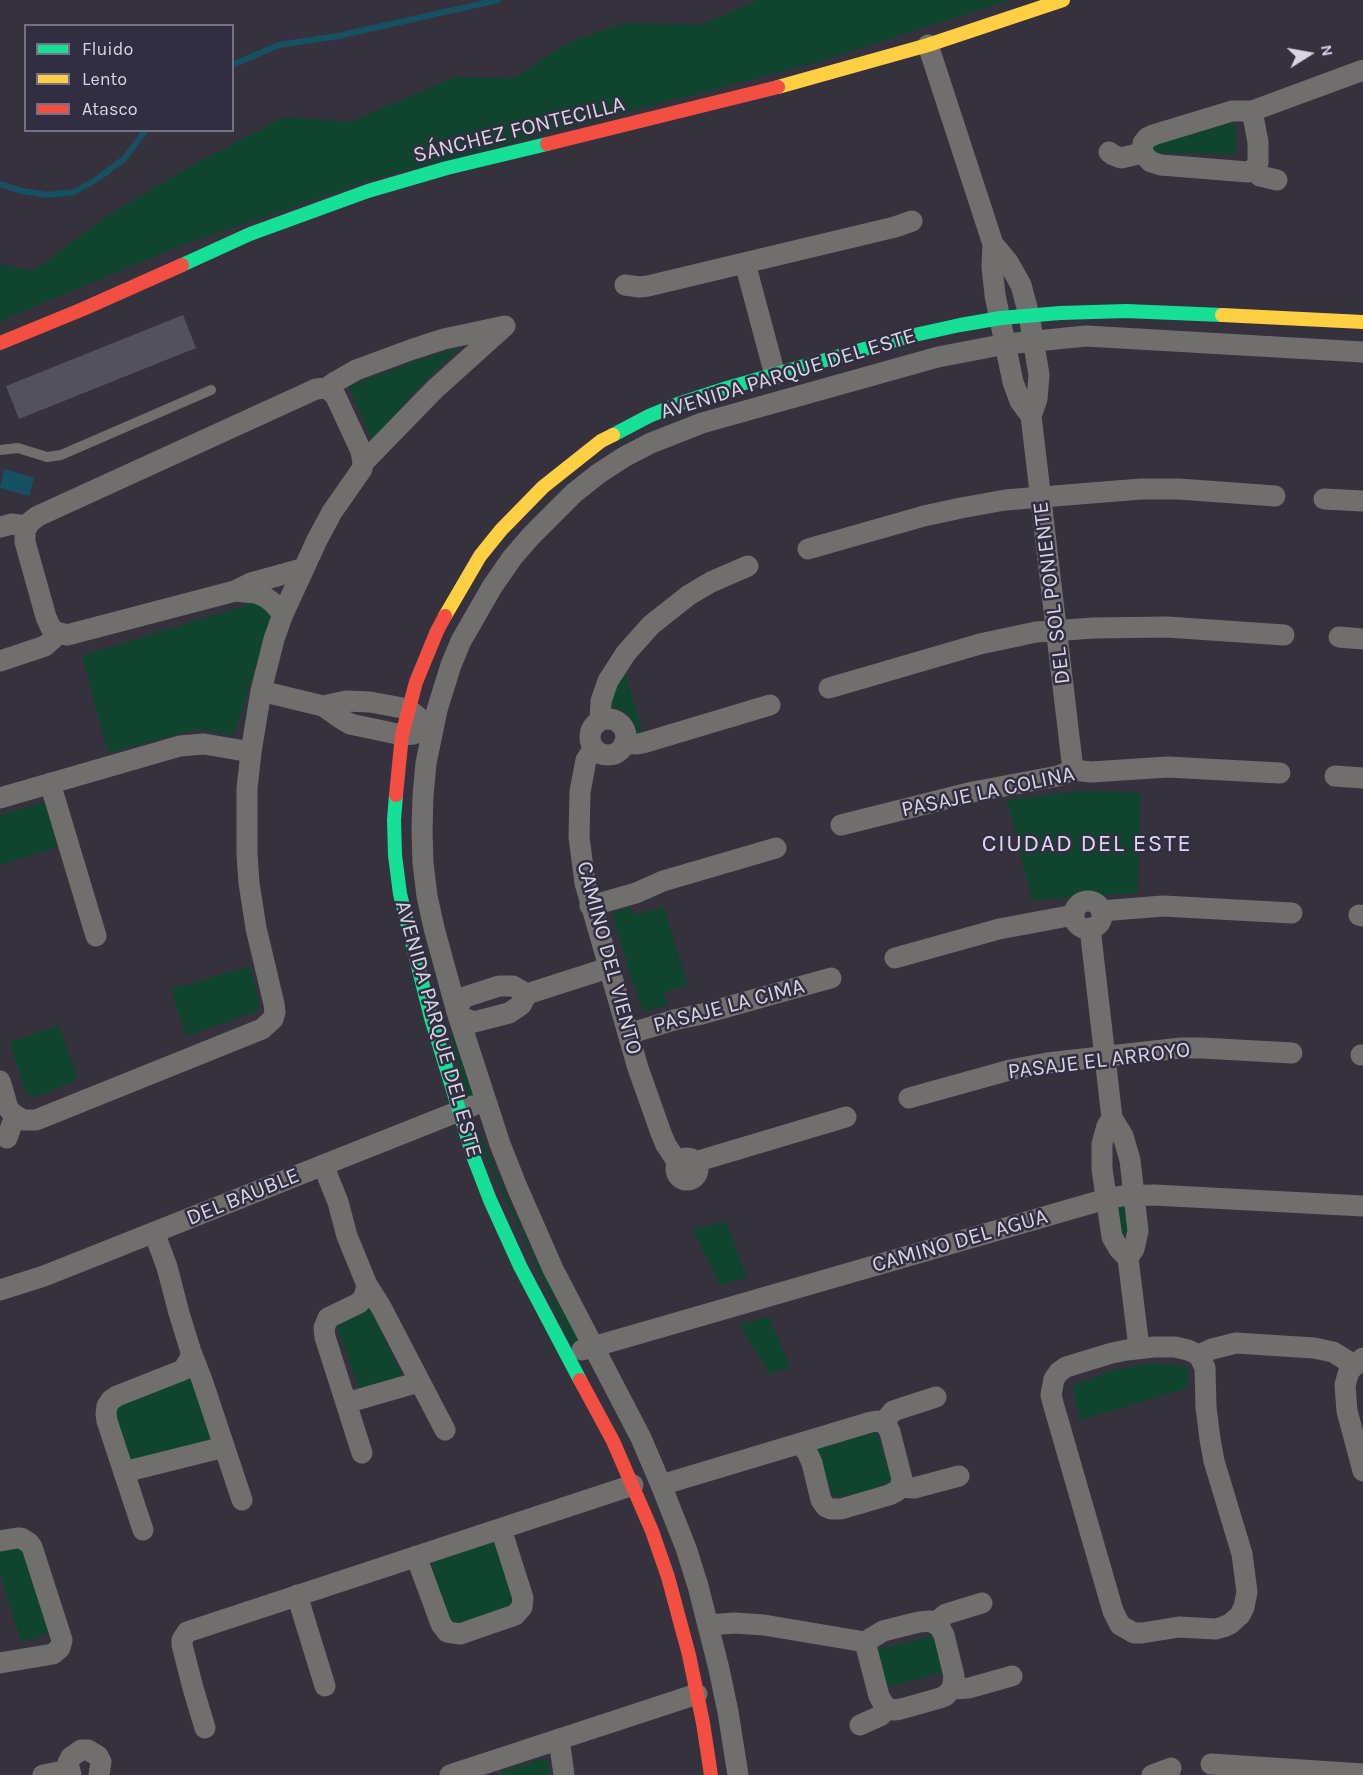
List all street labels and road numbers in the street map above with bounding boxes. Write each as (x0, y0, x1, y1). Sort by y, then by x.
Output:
street label: SÁNCHEZ FONTECILLA (411, 91, 627, 169)
street label: AVENIDA PARQUE DEL ESTE (657, 323, 919, 425)
street label: DEL SOL PONIENTE (1028, 500, 1076, 686)
street label: PASAJE LA COLINA (899, 761, 1077, 823)
street label: CAMINO DEL VIENTO (571, 859, 647, 1057)
street label: AVENIDA PARQUE DEL ESTE (389, 898, 487, 1160)
street label: PASAJE LA CIMA (651, 973, 807, 1039)
street label: PASAJE EL ARROYO (1006, 1037, 1192, 1085)
street label: DEL BAUBLE (183, 1162, 303, 1232)
street label: CAMINO DEL AGUA (869, 1203, 1051, 1279)

